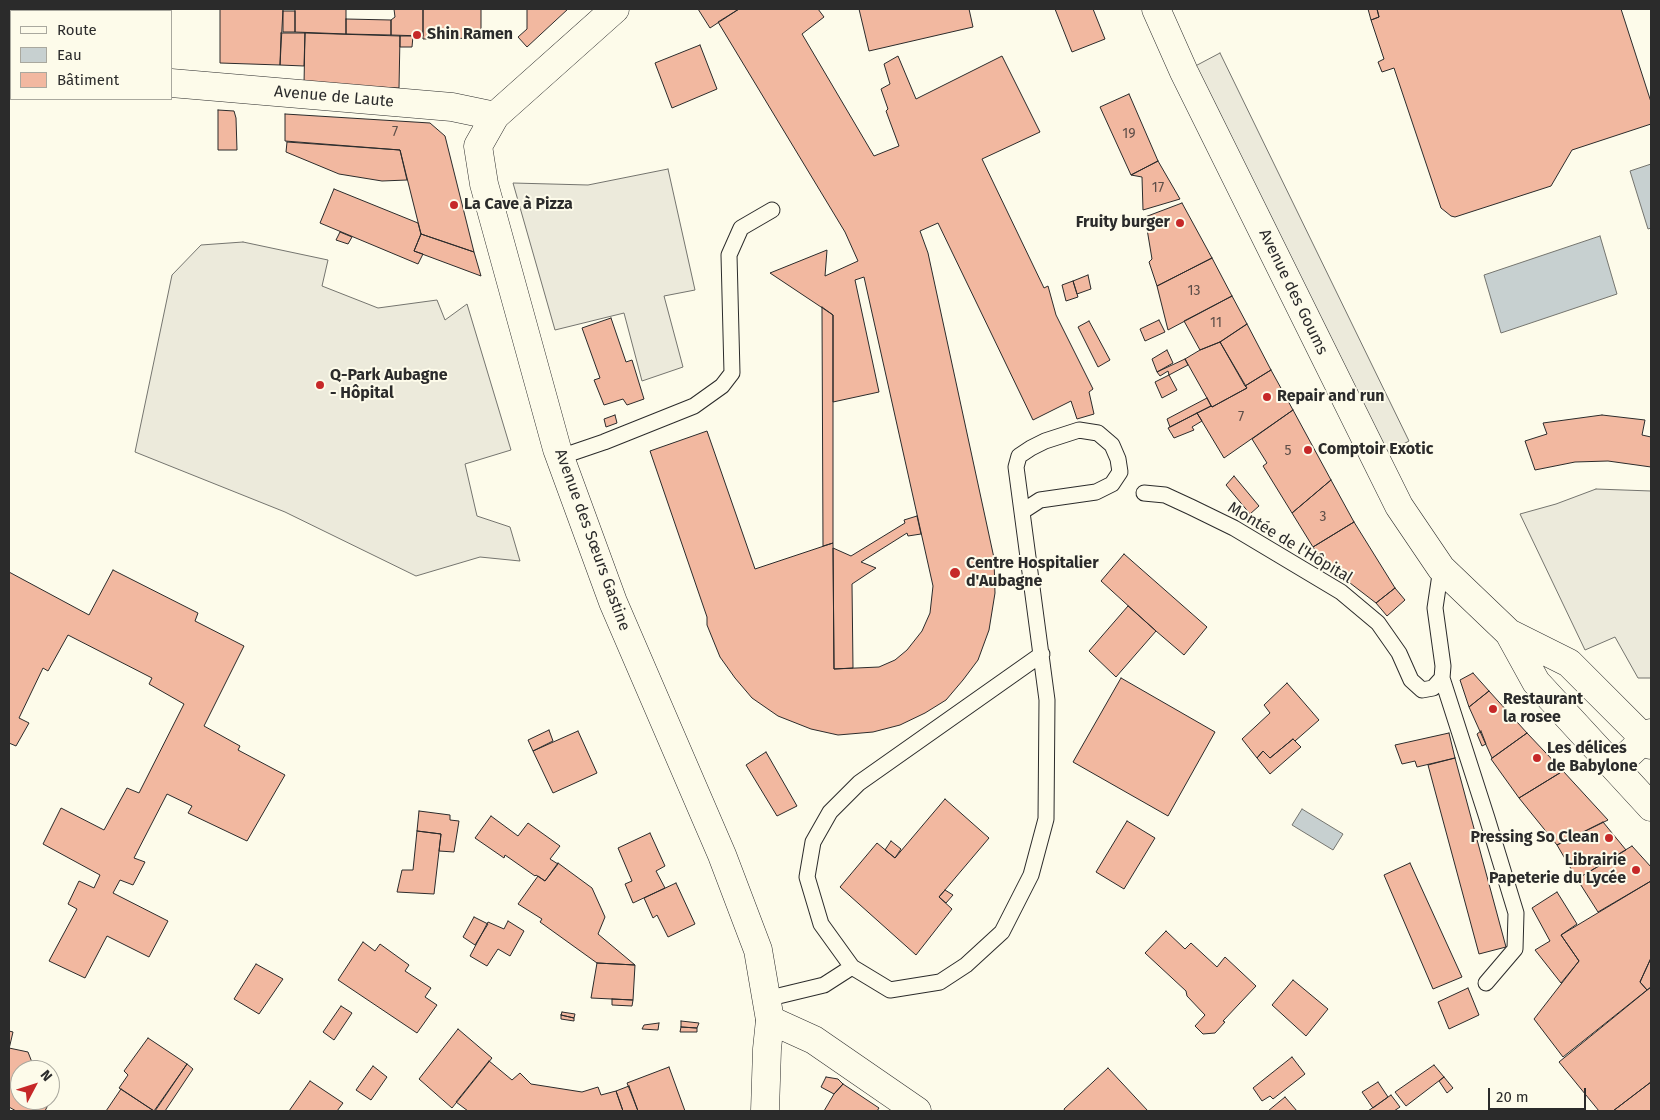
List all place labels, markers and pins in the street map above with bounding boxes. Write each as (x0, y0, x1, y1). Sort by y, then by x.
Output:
place label: Shin Ramen (427, 25, 513, 45)
marker: Shin Ramen (411, 29, 423, 41)
place label: La Cave à Pizza (464, 195, 573, 215)
marker: La Cave à Pizza (448, 199, 460, 211)
place label: Fruity burger (1076, 213, 1170, 233)
marker: Fruity burger (1174, 217, 1186, 229)
place label: Q-Park Aubagne - Hôpital (330, 366, 448, 404)
marker: Q-Park Aubagne - Hôpital (314, 379, 326, 391)
place label: Repair and run (1277, 387, 1385, 407)
marker: Repair and run (1261, 391, 1273, 403)
place label: Comptoir Exotic (1318, 440, 1433, 460)
marker: Comptoir Exotic (1302, 444, 1314, 456)
place label: Centre Hospitalier d'Aubagne (966, 554, 1099, 592)
marker: Centre Hospitalier d'Aubagne (948, 566, 962, 580)
place label: Restaurant la rosee (1503, 690, 1583, 728)
marker: Restaurant la rosee (1487, 703, 1499, 715)
place label: Les délices de Babylone (1547, 739, 1638, 777)
marker: Les délices de Babylone (1531, 752, 1543, 764)
place label: Pressing So Clean (1471, 828, 1599, 848)
marker: Pressing So Clean (1603, 832, 1615, 844)
place label: Librairie Papeterie du Lycée (1489, 851, 1626, 889)
marker: Librairie Papeterie du Lycée (1630, 864, 1642, 876)

